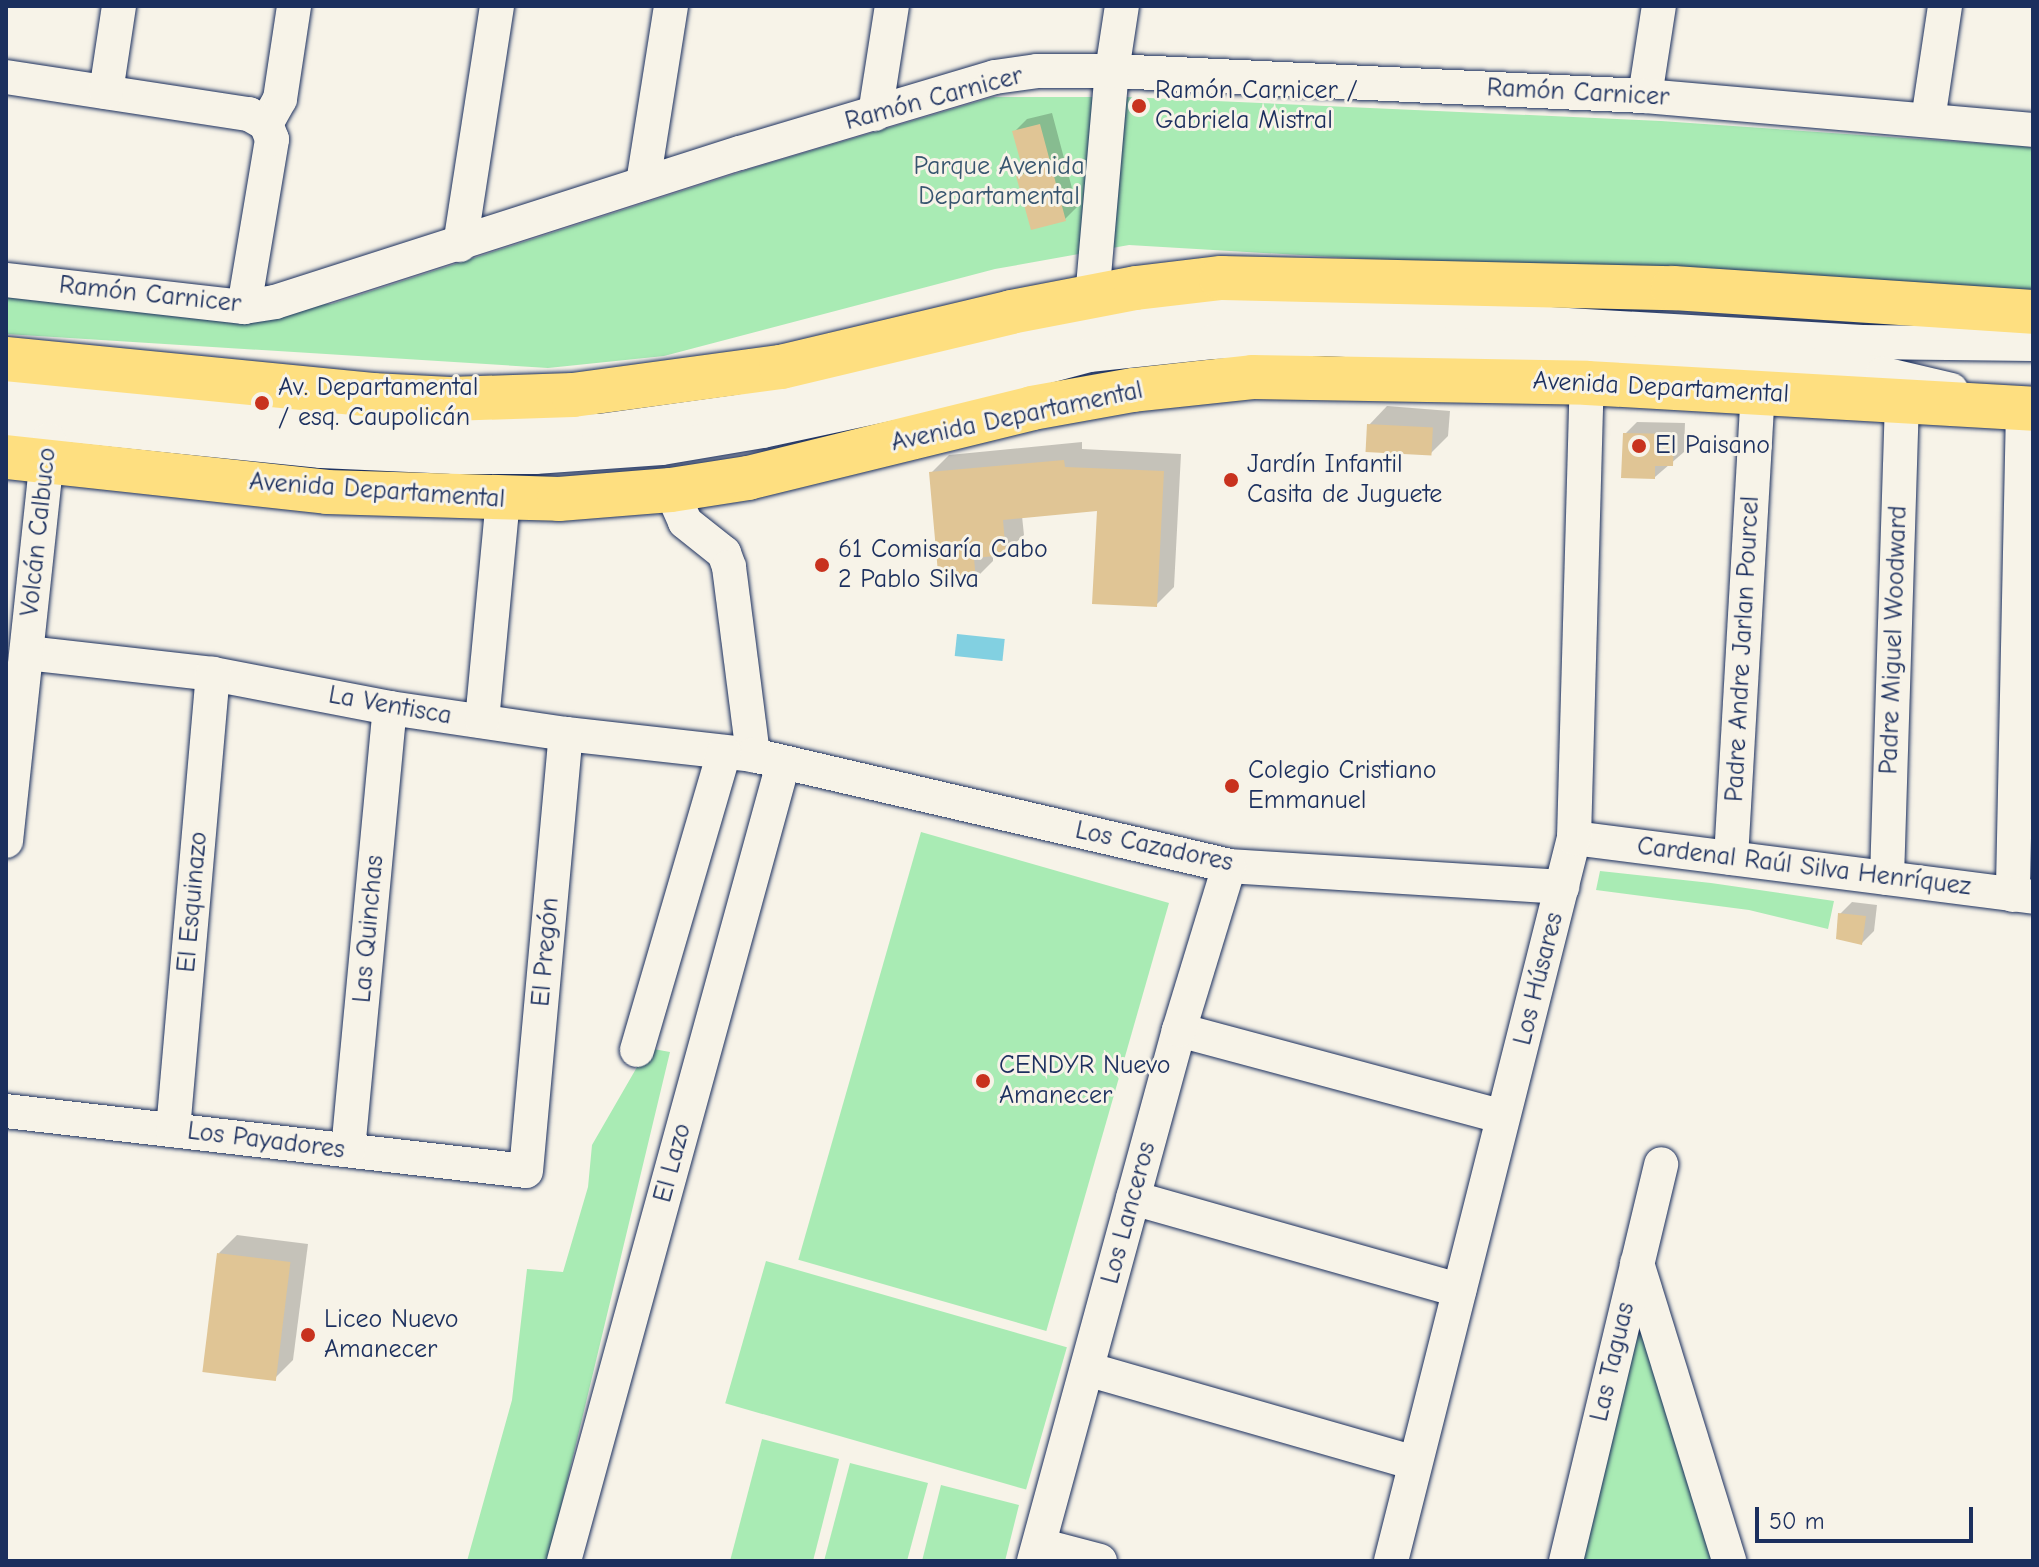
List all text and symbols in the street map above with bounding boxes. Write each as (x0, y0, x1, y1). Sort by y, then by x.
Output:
street label: Ramón Carnicer (842, 60, 1026, 138)
street label: Ramón Carnicer (1486, 73, 1670, 113)
place label: Ramón Carnicer / Gabriela Mistral (1155, 75, 1358, 136)
marker: Ramón Carnicer / Gabriela Mistral (1130, 97, 1148, 115)
park label: Parque Avenida Departamental (913, 151, 1085, 212)
street label: Ramón Carnicer (57, 270, 243, 320)
street label: Avenida Departamental (1532, 366, 1790, 410)
place label: Av. Departamental / esq. Caupolicán (278, 372, 478, 434)
street label: Avenida Departamental (888, 375, 1146, 459)
marker: Av. Departamental / esq. Caupolicán (253, 394, 271, 412)
place label: El Paisano (1655, 430, 1770, 462)
marker: El Paisano (1630, 437, 1648, 455)
street label: Volcán Calbuco (15, 446, 63, 618)
place label: Jardín Infantil Casita de Juguete (1247, 449, 1442, 510)
street label: Avenida Departamental (248, 466, 506, 516)
marker: Jardín Infantil Casita de Juguete (1222, 471, 1240, 489)
street label: Padre Andre Jarlan Pourcel (1719, 495, 1767, 803)
street label: Padre Miguel Woodward (1874, 505, 1914, 775)
place label: 61 Comisaría Cabo 2 Pablo Silva (838, 534, 1048, 596)
marker: 61 Comisaría Cabo 2 Pablo Silva (813, 556, 831, 574)
street label: La Ventisca (326, 680, 454, 732)
place label: Colegio Cristiano Emmanuel (1248, 755, 1436, 816)
marker: Colegio Cristiano Emmanuel (1223, 777, 1241, 795)
street label: Los Cazadores (1072, 815, 1236, 879)
street label: El Esquinazo (171, 830, 215, 974)
street label: Cardenal Raúl Silva Henríquez (1635, 831, 1973, 903)
street label: Las Quinchas (347, 854, 391, 1004)
street label: El Pregón (526, 896, 566, 1008)
street label: Los Húsares (1507, 909, 1571, 1049)
place label: CENDYR Nuevo Amanecer (999, 1050, 1170, 1112)
marker: CENDYR Nuevo Amanecer (974, 1072, 992, 1090)
street label: Los Payadores (186, 1116, 346, 1166)
street label: El Lazo (648, 1120, 698, 1206)
street label: Los Lanceros (1095, 1139, 1163, 1287)
street label: Las Taguas (1584, 1299, 1642, 1425)
place label: Liceo Nuevo Amanecer (324, 1304, 458, 1366)
marker: Liceo Nuevo Amanecer (299, 1326, 317, 1344)
scale bar (1759, 1491, 1977, 1541)
text: 50 m (1769, 1507, 1825, 1535)

